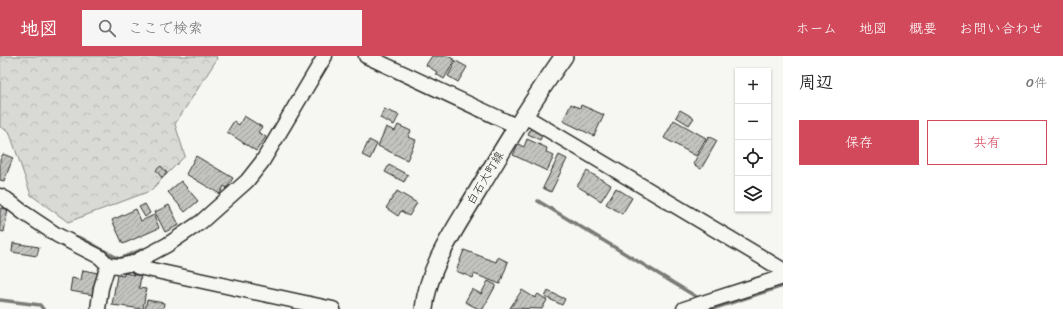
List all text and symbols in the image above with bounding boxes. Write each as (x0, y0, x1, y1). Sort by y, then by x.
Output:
search box (82, 10, 362, 46)
text: 地図 (20, 12, 58, 45)
text: ここで検索 (128, 15, 203, 41)
text: ホーム (796, 16, 837, 41)
text: 地図 (859, 16, 887, 41)
text: 概要 (909, 16, 937, 41)
text: お問い合わせ (959, 16, 1043, 41)
icon: search (96, 17, 118, 39)
text: 周辺 (799, 67, 833, 97)
map controls (735, 68, 771, 212)
button: + (735, 68, 771, 104)
text: 0件 (1026, 71, 1047, 94)
button: − (735, 104, 771, 140)
button: 保存 (799, 120, 919, 165)
button: 共有 (927, 120, 1047, 165)
button: locate (735, 140, 771, 176)
street label: 白石大町線 (460, 147, 510, 209)
button: layers (735, 176, 771, 212)

